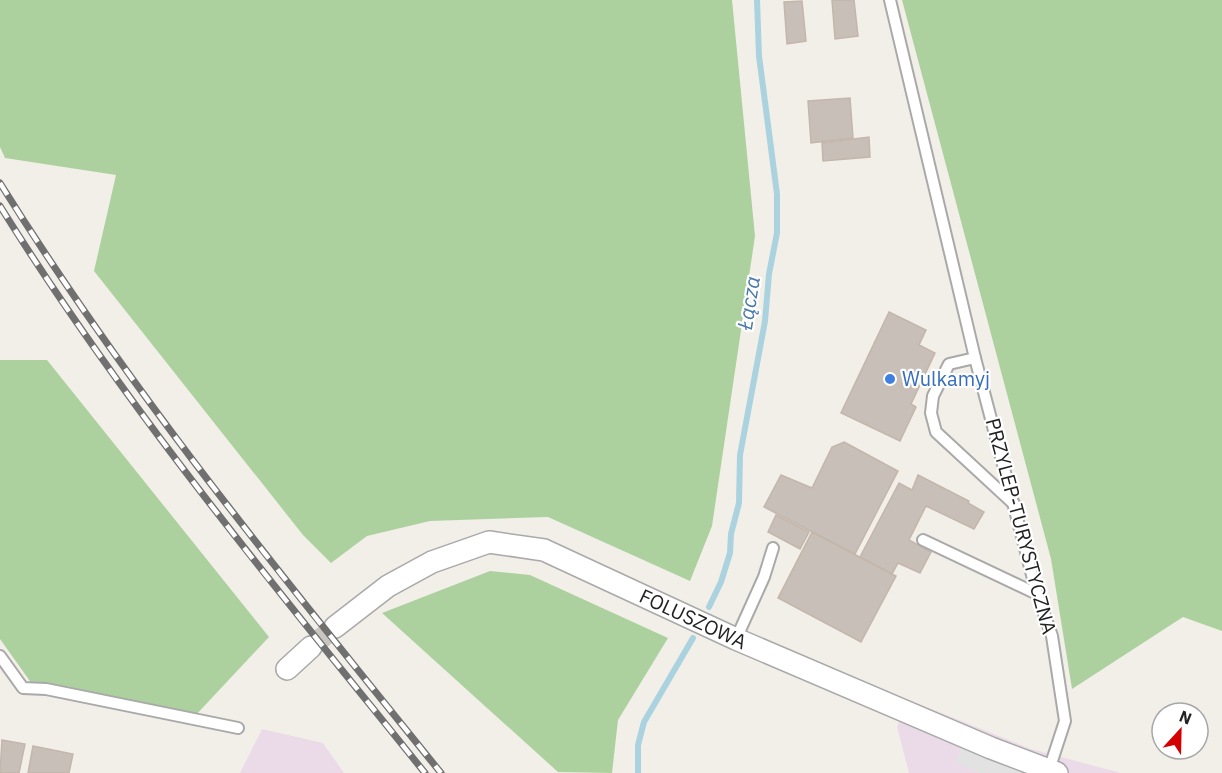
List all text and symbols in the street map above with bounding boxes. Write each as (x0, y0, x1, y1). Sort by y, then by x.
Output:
water label: Łącza (730, 274, 766, 333)
place label: Wulkamyj (902, 365, 990, 392)
marker: Wulkamyj (883, 372, 897, 386)
street label: PRZYLEP-TURYSTYCZNA (980, 415, 1063, 637)
street label: FOLUSZOWA (635, 582, 751, 655)
north arrow (1150, 701, 1210, 761)
text: N (1176, 706, 1195, 729)

